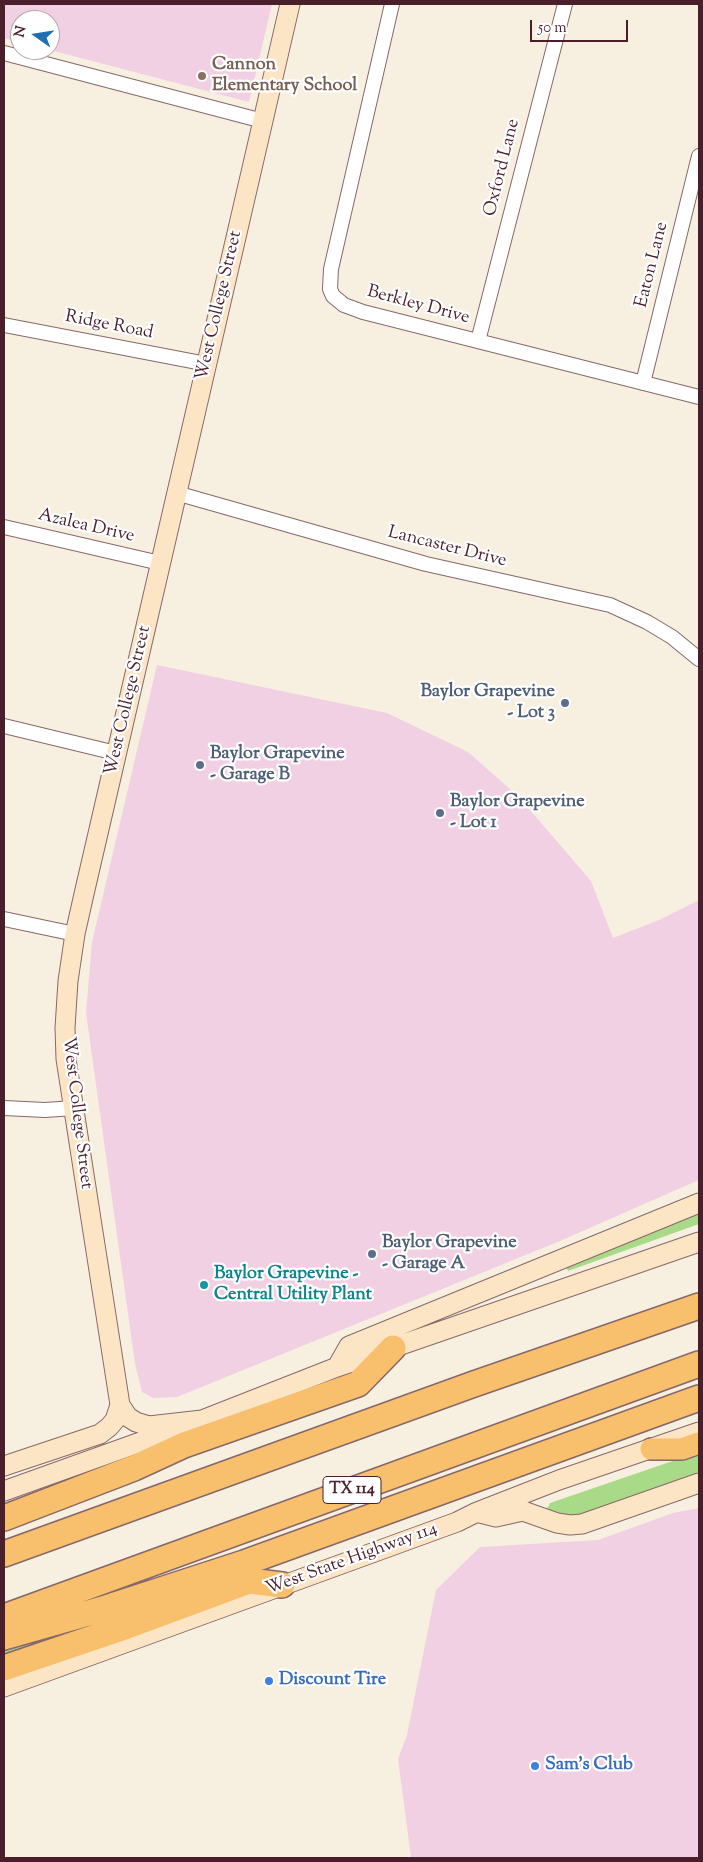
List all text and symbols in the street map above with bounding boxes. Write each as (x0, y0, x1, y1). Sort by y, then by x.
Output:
north arrow (10, 10, 60, 60)
scale bar (533, 10, 630, 42)
text: 50 m (538, 18, 567, 39)
text: N (10, 24, 32, 40)
place label: Cannon Elementary School (212, 55, 357, 98)
marker: Cannon Elementary School (196, 70, 208, 82)
street label: Oxford Lane (480, 117, 526, 219)
street label: Eaton Lane (632, 220, 674, 310)
street label: West College Street (192, 229, 248, 383)
street label: Berkley Drive (364, 282, 472, 330)
street label: Ridge Road (63, 307, 155, 345)
street label: Azalea Drive (36, 505, 136, 549)
street label: Lancaster Drive (385, 523, 509, 573)
street label: West College Street (101, 624, 157, 778)
place label: Baylor Grapevine - Lot 3 (420, 682, 555, 724)
marker: Baylor Grapevine - Lot 3 (559, 697, 571, 709)
place label: Baylor Grapevine - Garage B (210, 744, 345, 786)
marker: Baylor Grapevine - Garage B (194, 759, 206, 771)
place label: Baylor Grapevine - Lot 1 (450, 792, 585, 834)
marker: Baylor Grapevine - Lot 1 (434, 807, 446, 819)
street label: West College Street (56, 1036, 96, 1190)
place label: Baylor Grapevine - Garage A (382, 1233, 517, 1276)
marker: Baylor Grapevine - Garage A (366, 1248, 378, 1260)
place label: Baylor Grapevine - Central Utility Plant (214, 1264, 372, 1306)
marker: Baylor Grapevine - Central Utility Plant (198, 1279, 210, 1291)
road number: TX 114 (323, 1476, 381, 1504)
street label: West State Highway 114 (263, 1519, 441, 1601)
place label: Discount Tire (279, 1670, 386, 1692)
marker: Discount Tire (263, 1675, 275, 1687)
place label: Sam's Club (545, 1755, 633, 1777)
marker: Sam's Club (529, 1760, 541, 1772)

